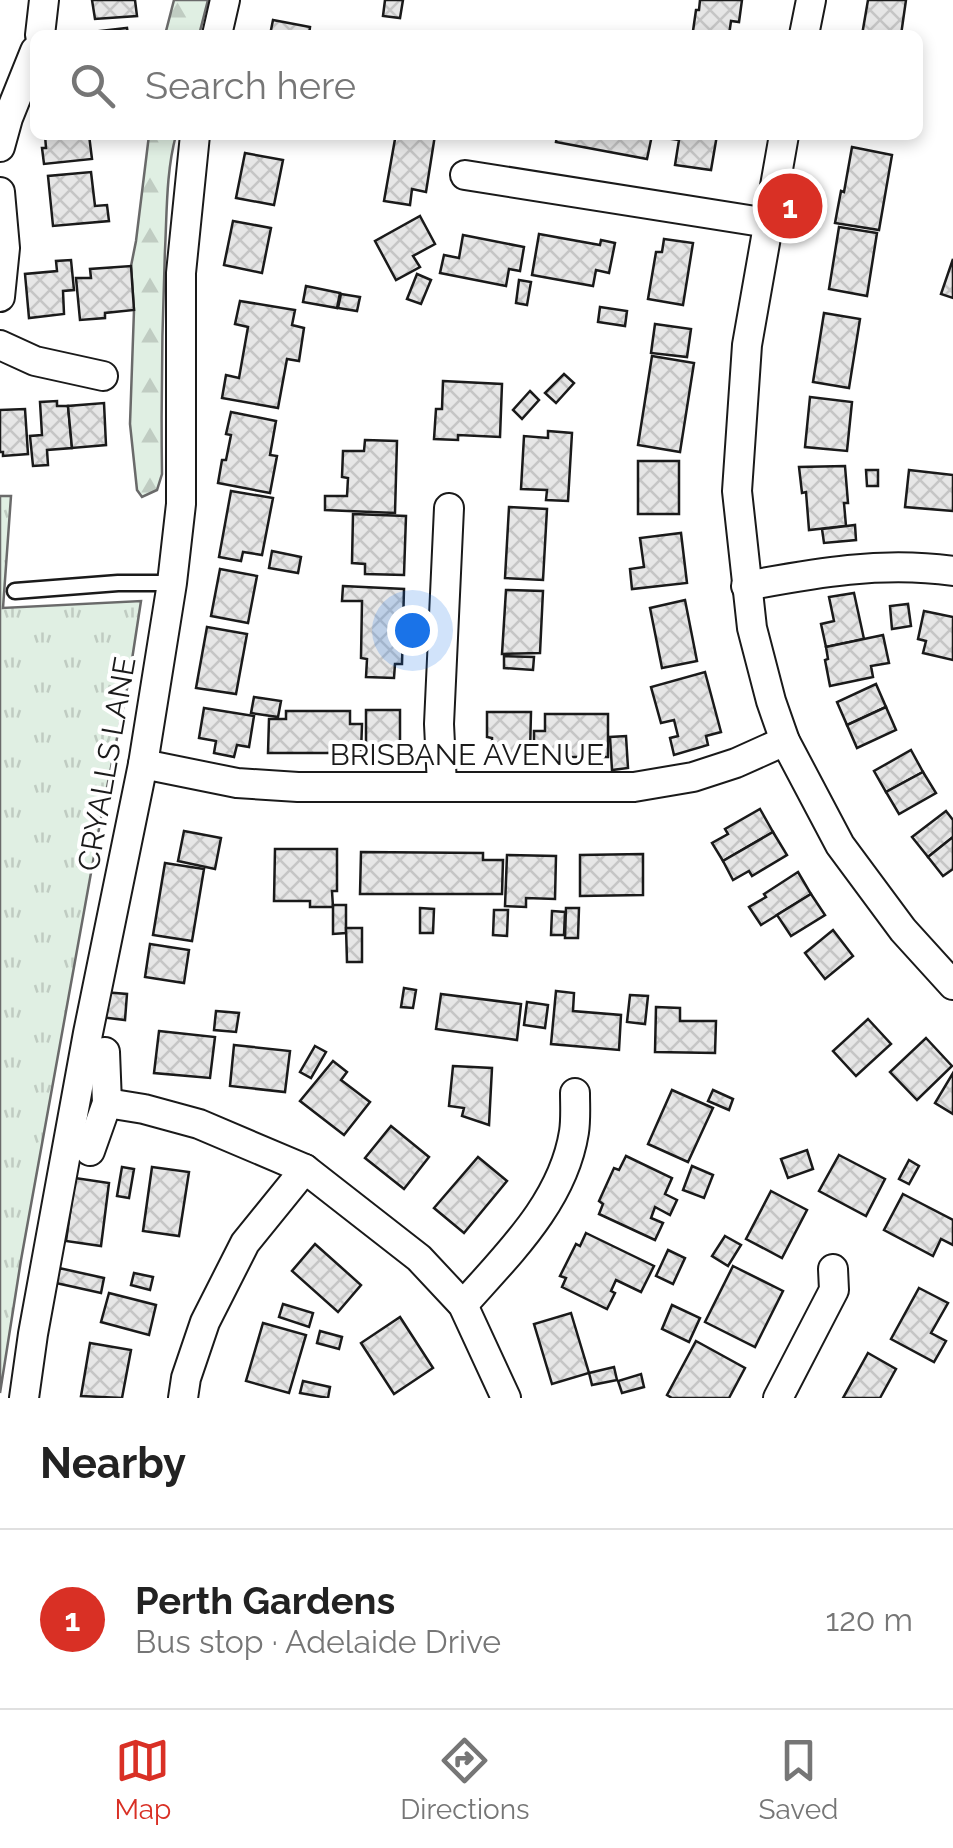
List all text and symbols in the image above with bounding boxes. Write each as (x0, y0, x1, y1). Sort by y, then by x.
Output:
search box (30, 30, 923, 140)
icon: search (65, 58, 120, 113)
text: Search here (145, 63, 356, 108)
pin: 1 (758, 168, 822, 244)
your location (387, 605, 438, 656)
street label: CRYALLS LANE (70, 654, 143, 874)
street label: BRISBANE AVENUE (330, 737, 604, 772)
text: Nearby (40, 1439, 186, 1488)
text: Perth Gardens (135, 1578, 395, 1623)
text: 1 (65, 1601, 80, 1638)
text: 120 m (825, 1601, 913, 1638)
text: Bus stop · Adelaide Drive (135, 1623, 501, 1660)
tab: Map (114, 1733, 171, 1826)
tab: Directions (400, 1733, 530, 1826)
tab: Saved (758, 1733, 839, 1826)

